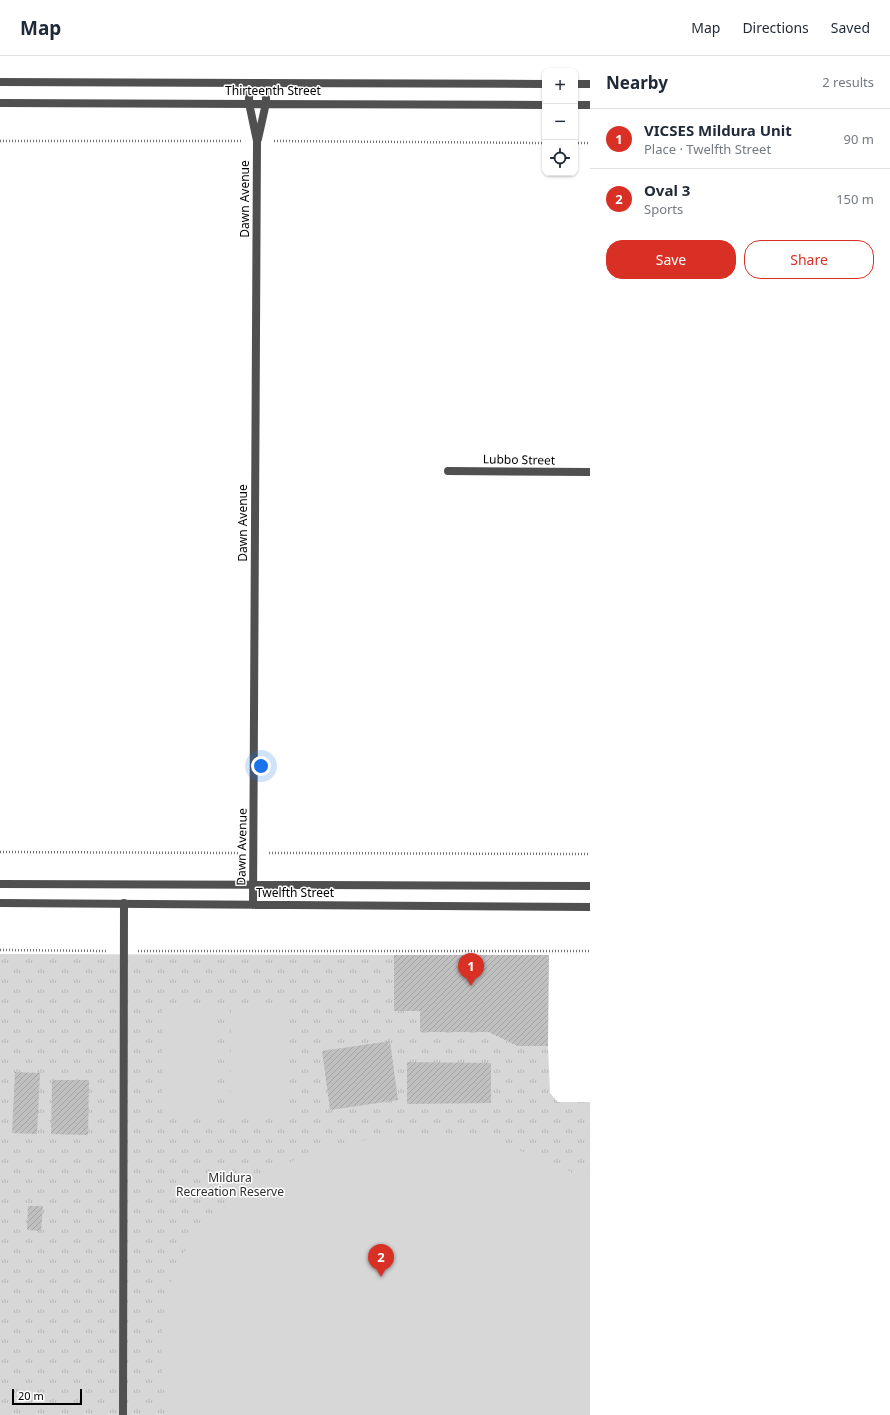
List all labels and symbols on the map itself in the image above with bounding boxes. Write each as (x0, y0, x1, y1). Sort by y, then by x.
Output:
street label: Thirteenth Street (225, 82, 322, 99)
street label: Dawn Avenue (236, 160, 253, 238)
street label: Lubbo Street (483, 450, 556, 469)
street label: Dawn Avenue (234, 484, 251, 562)
your location (251, 756, 271, 776)
street label: Dawn Avenue (232, 808, 251, 886)
street label: Twelfth Street (256, 884, 335, 901)
pin: 1 (458, 953, 484, 986)
park label: Mildura Recreation Reserve (176, 1169, 284, 1200)
pin: 2 (368, 1244, 394, 1277)
scale bar (12, 1387, 82, 1406)

